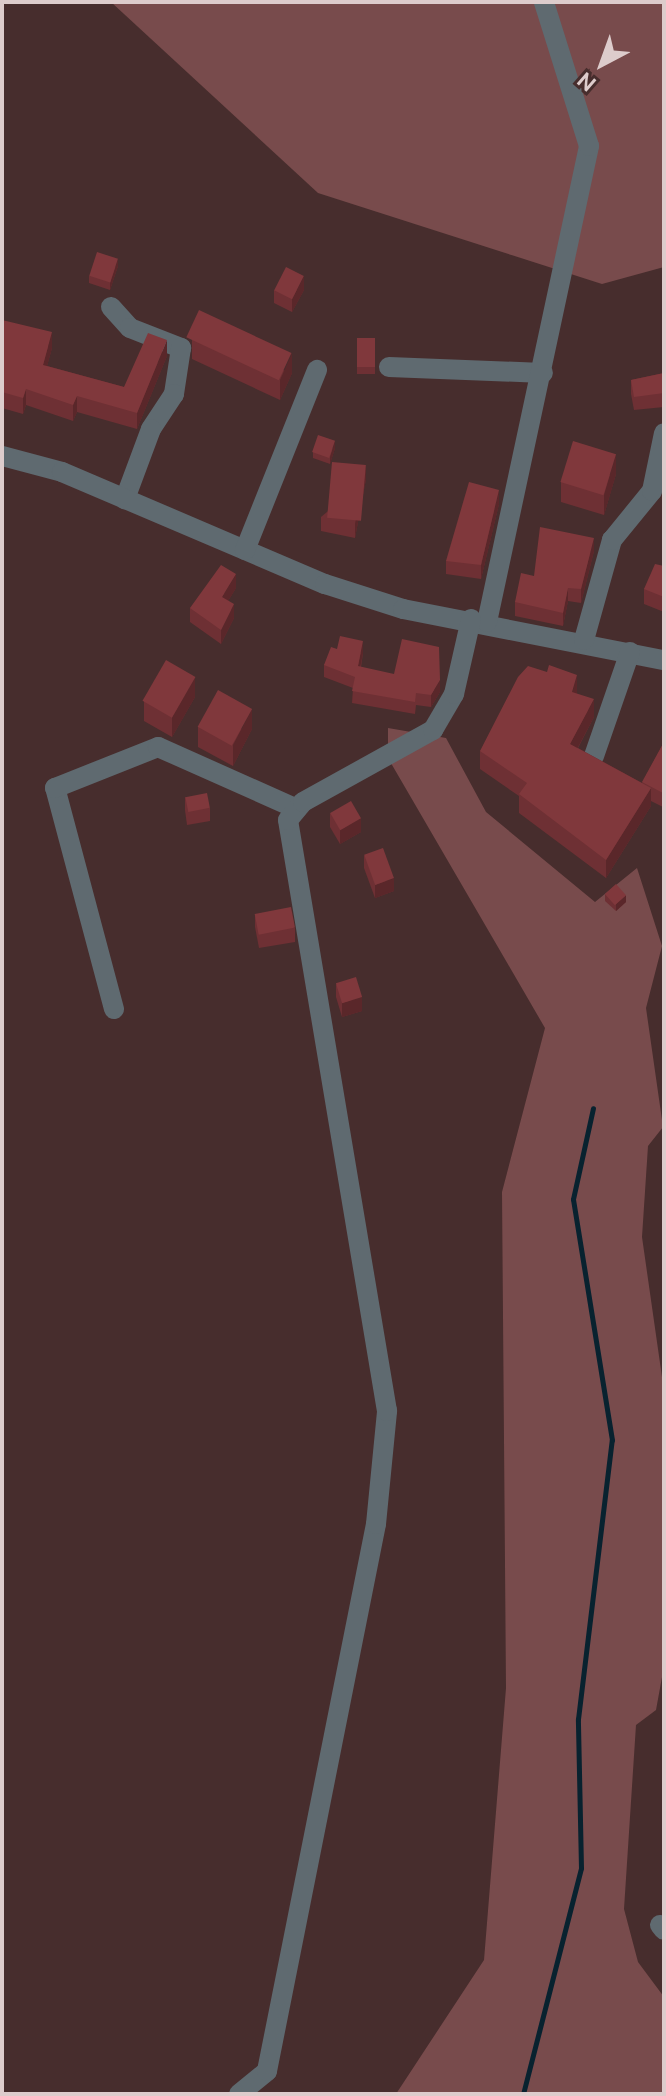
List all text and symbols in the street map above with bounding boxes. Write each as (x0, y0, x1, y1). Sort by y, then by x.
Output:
north arrow (562, 24, 642, 104)
text: N (572, 68, 600, 97)

